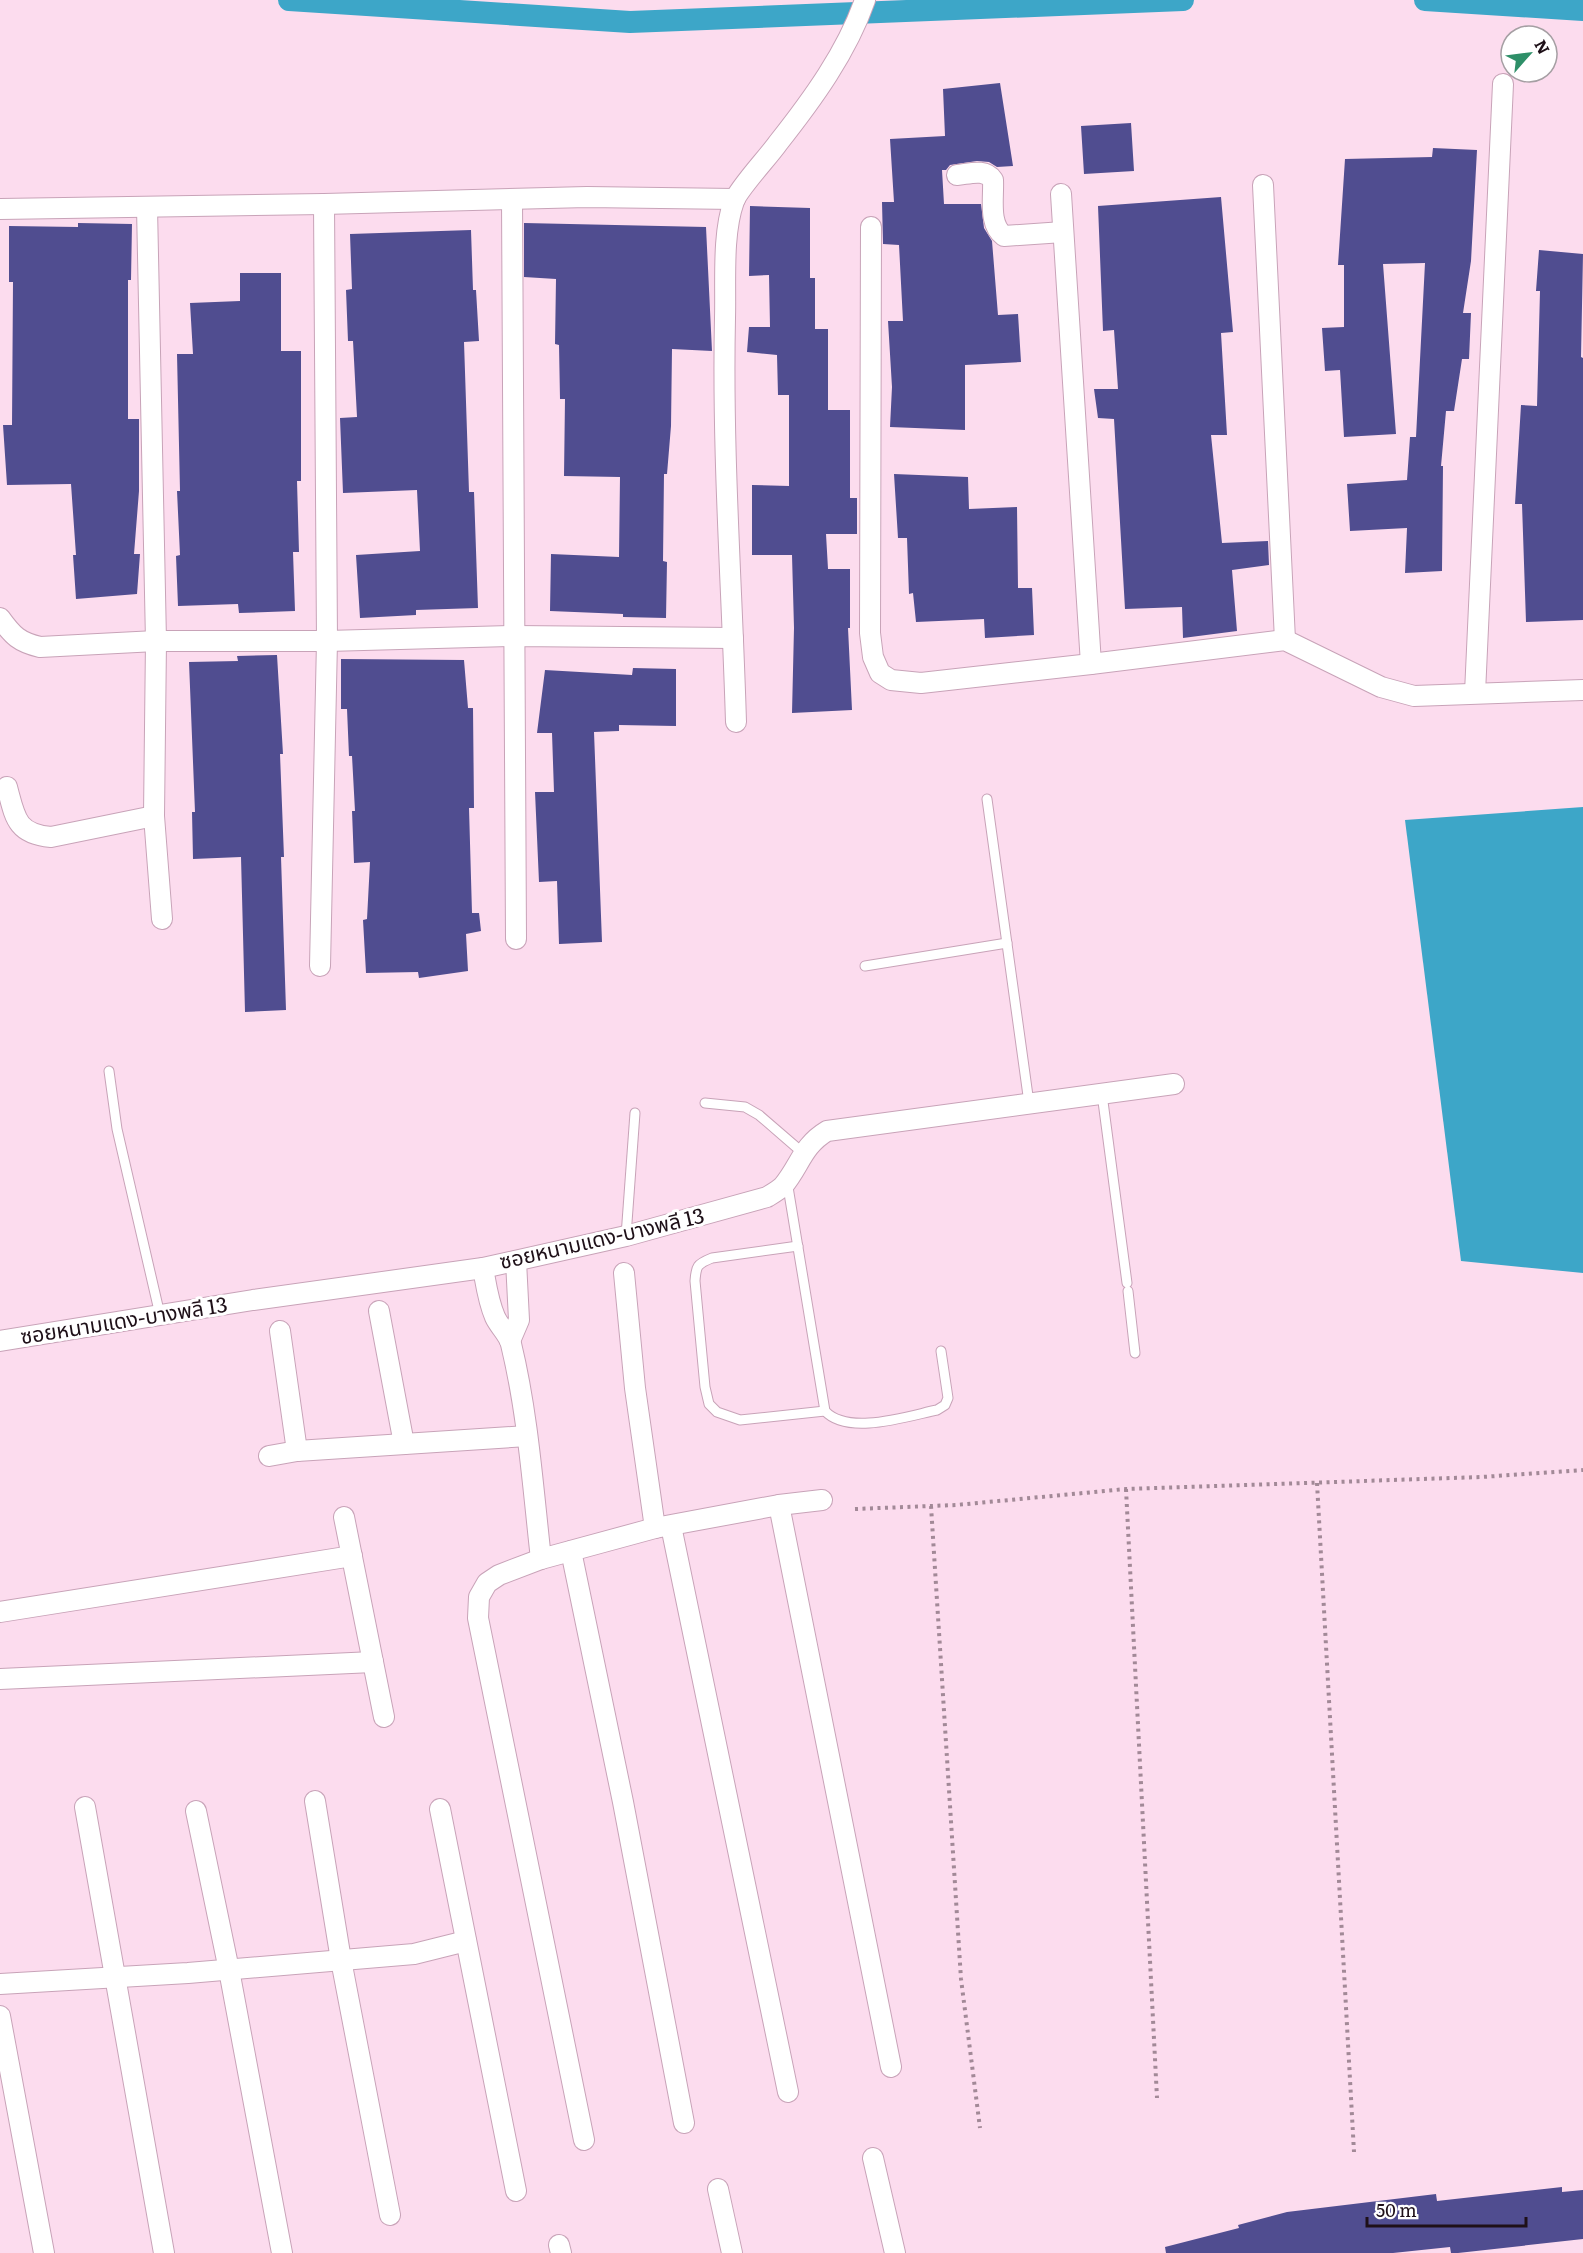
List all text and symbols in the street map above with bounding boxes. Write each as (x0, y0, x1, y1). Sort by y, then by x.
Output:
north arrow (1499, 24, 1559, 84)
text: N (1529, 35, 1557, 58)
street label: ซอยหนามแดง-บางพลี 13 (496, 1198, 707, 1275)
street label: ซอยหนามแดง-บางพลี 13 (18, 1287, 229, 1350)
scale bar (1367, 2190, 1526, 2228)
text: 50 m (1376, 2196, 1417, 2223)

